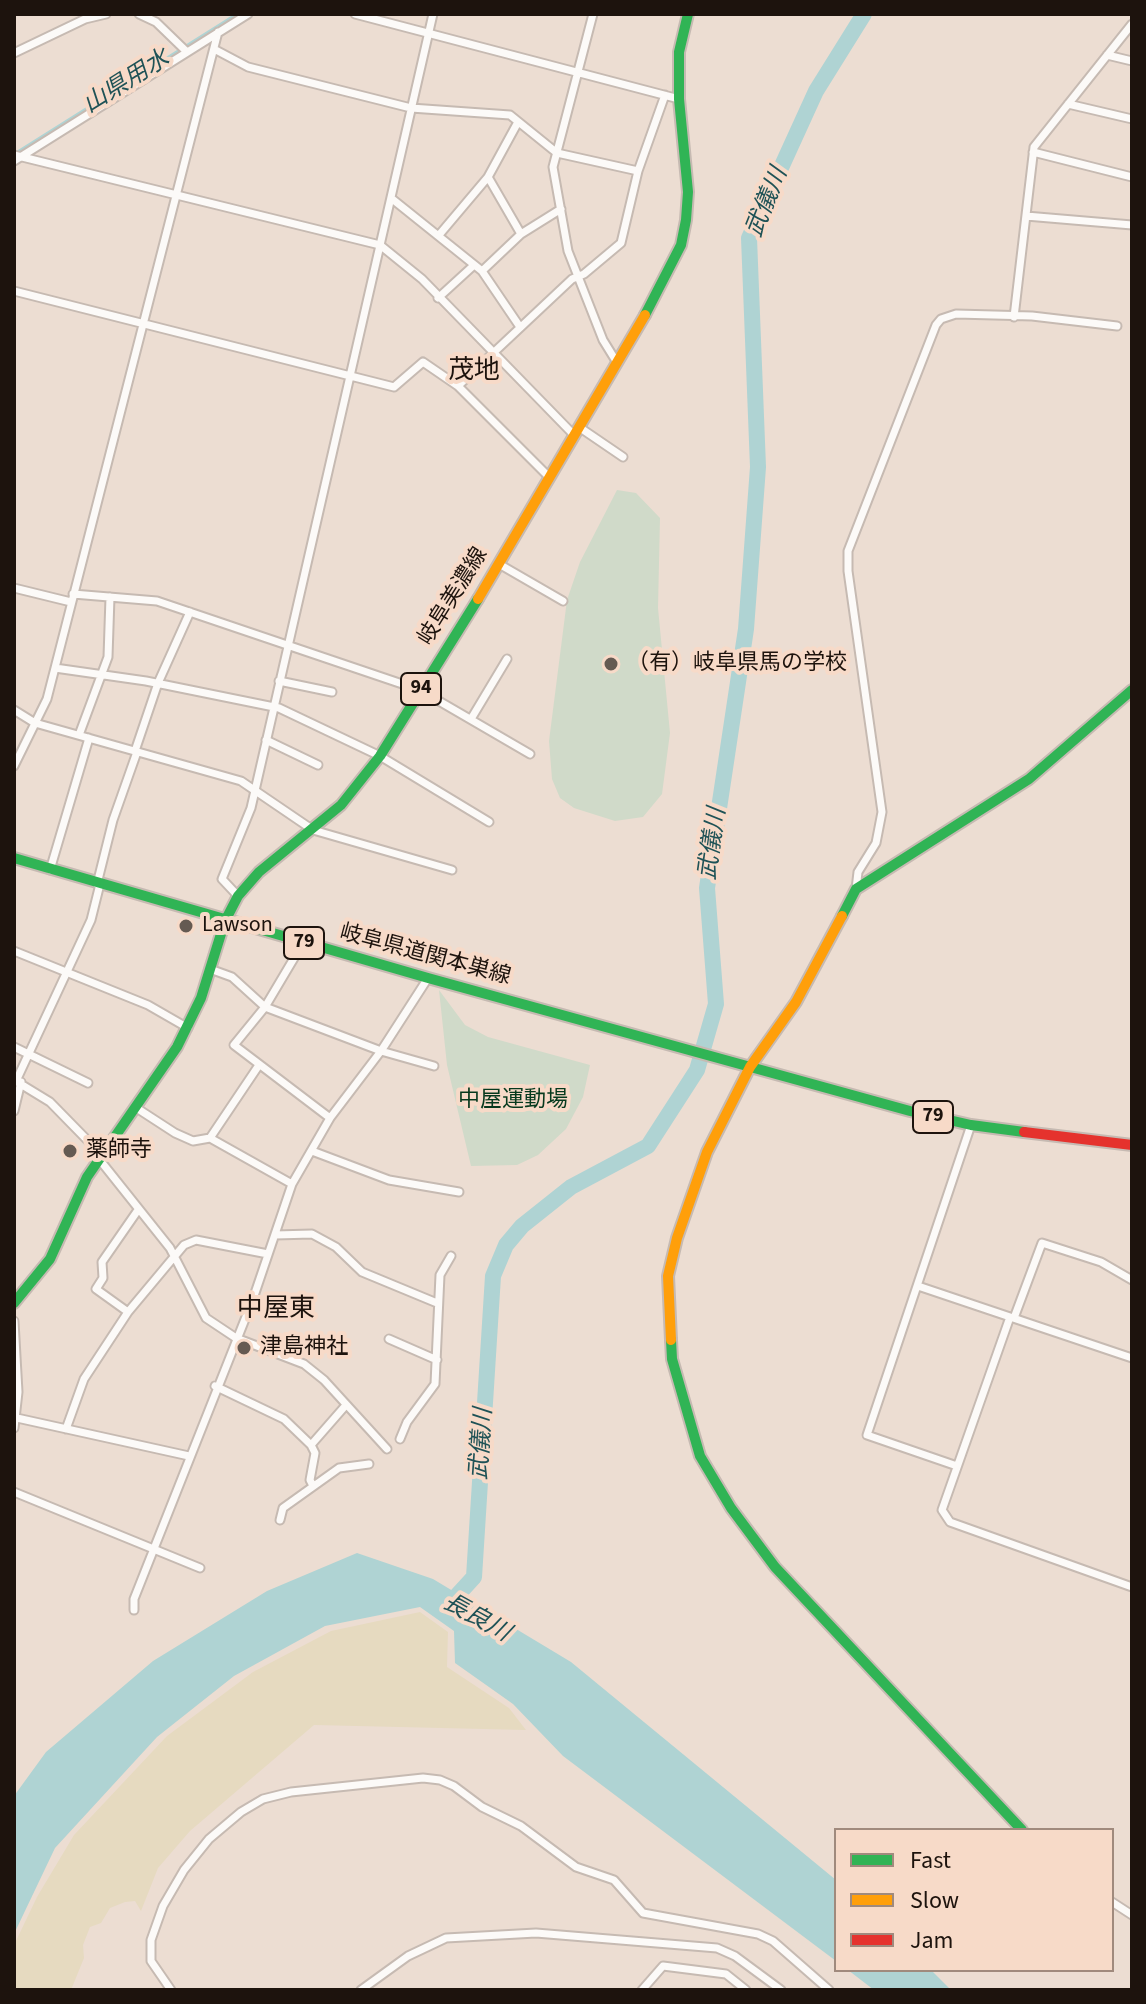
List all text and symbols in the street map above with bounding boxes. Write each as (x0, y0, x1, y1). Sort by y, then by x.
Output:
water label: 山県用水 (79, 45, 175, 121)
water label: 武儀川 (741, 164, 795, 242)
district label: 茂地 (448, 356, 500, 388)
street label: 岐阜美濃線 (414, 543, 494, 651)
place label: （有）岐阜県馬の学校 (627, 651, 847, 677)
marker: （有）岐阜県馬の学校 (602, 655, 620, 673)
road number: 94 (401, 673, 441, 705)
water label: 武儀川 (695, 806, 733, 882)
place label: Lawson (202, 913, 273, 939)
marker: Lawson (177, 917, 195, 935)
street label: 岐阜県道関本巣線 (337, 920, 513, 992)
road number: 79 (284, 927, 324, 959)
park label: 中屋運動場 (458, 1088, 568, 1114)
road number: 79 (913, 1101, 953, 1133)
place label: 薬師寺 (86, 1138, 152, 1164)
marker: 薬師寺 (61, 1142, 79, 1160)
district label: 中屋東 (237, 1294, 315, 1326)
place label: 津島神社 (260, 1335, 348, 1361)
marker: 津島神社 (235, 1339, 253, 1357)
water label: 武儀川 (466, 1407, 500, 1481)
water label: 長良川 (438, 1589, 514, 1649)
legend (834, 1828, 1114, 1972)
text: Fast (910, 1843, 951, 1878)
text: Slow (910, 1883, 959, 1918)
text: Jam (910, 1923, 954, 1958)

